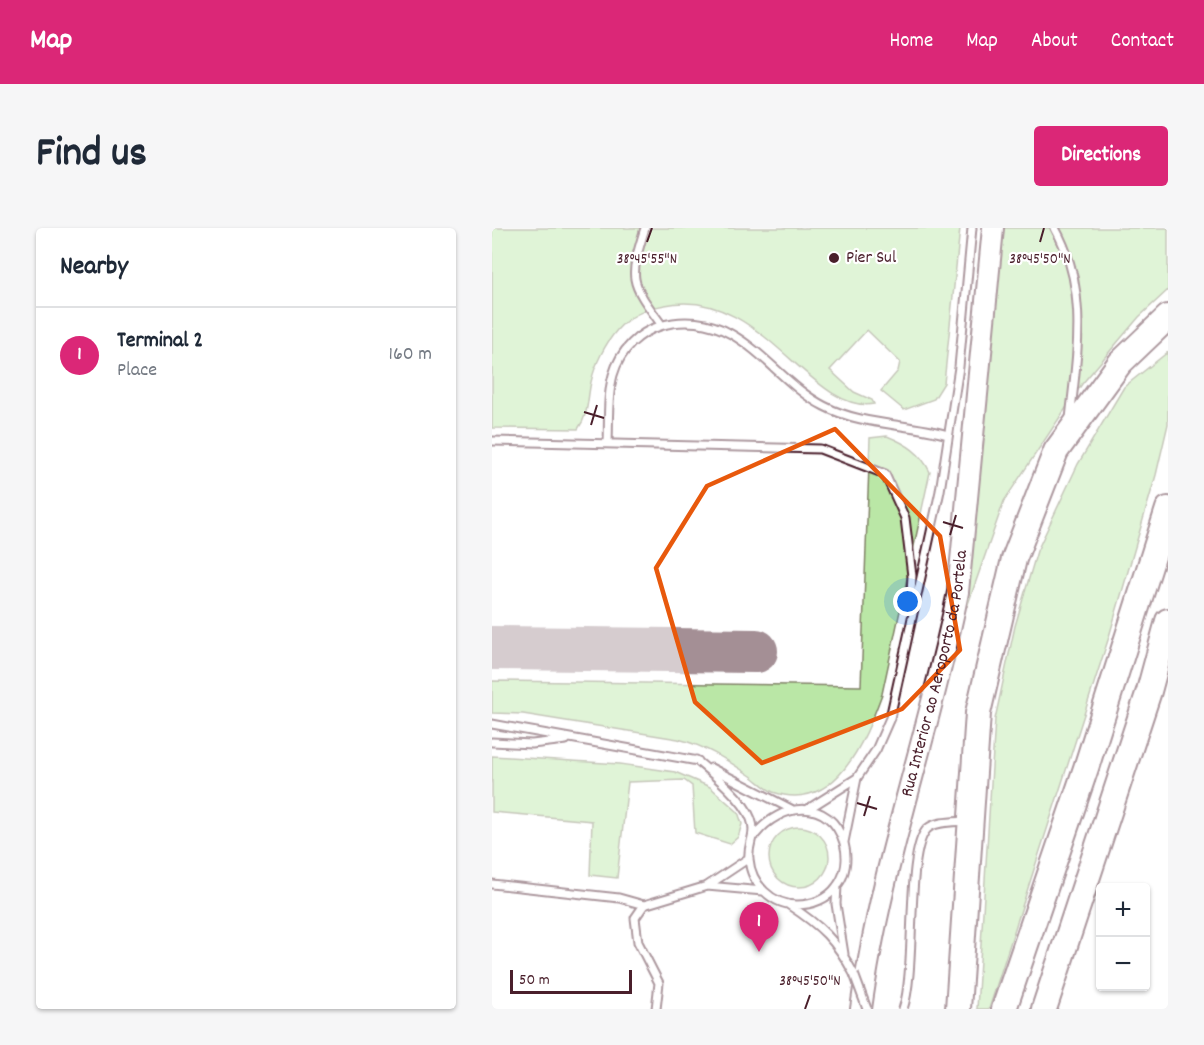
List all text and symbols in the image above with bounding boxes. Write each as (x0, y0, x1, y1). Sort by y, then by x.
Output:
text: Map (30, 22, 72, 62)
text: Home (889, 27, 933, 57)
text: Map (966, 27, 998, 57)
text: About (1031, 27, 1078, 57)
text: Contact (1111, 27, 1174, 57)
text: Find us (36, 126, 147, 186)
button: Directions (1034, 126, 1168, 186)
place label: Pier Sul (846, 246, 897, 271)
text: Nearby (60, 249, 128, 286)
text: 38°45'55"N (617, 249, 677, 271)
text: 38°45'50"N (1009, 249, 1071, 271)
marker: Pier Sul (827, 251, 841, 265)
text: Terminal 2 (117, 326, 203, 357)
text: 1 (77, 341, 82, 369)
text: 160 m (389, 341, 432, 369)
text: Place (117, 357, 157, 385)
street label: Rua Interior ao Aeroporto da Portela (895, 549, 975, 800)
your location (893, 587, 922, 616)
map controls (1096, 883, 1150, 991)
button: + (1096, 883, 1150, 937)
pin: 1 (740, 902, 778, 952)
button: − (1096, 937, 1150, 991)
scale bar (510, 967, 632, 994)
text: 50 m (519, 969, 550, 992)
text: 38°45'50"N (779, 971, 841, 993)

